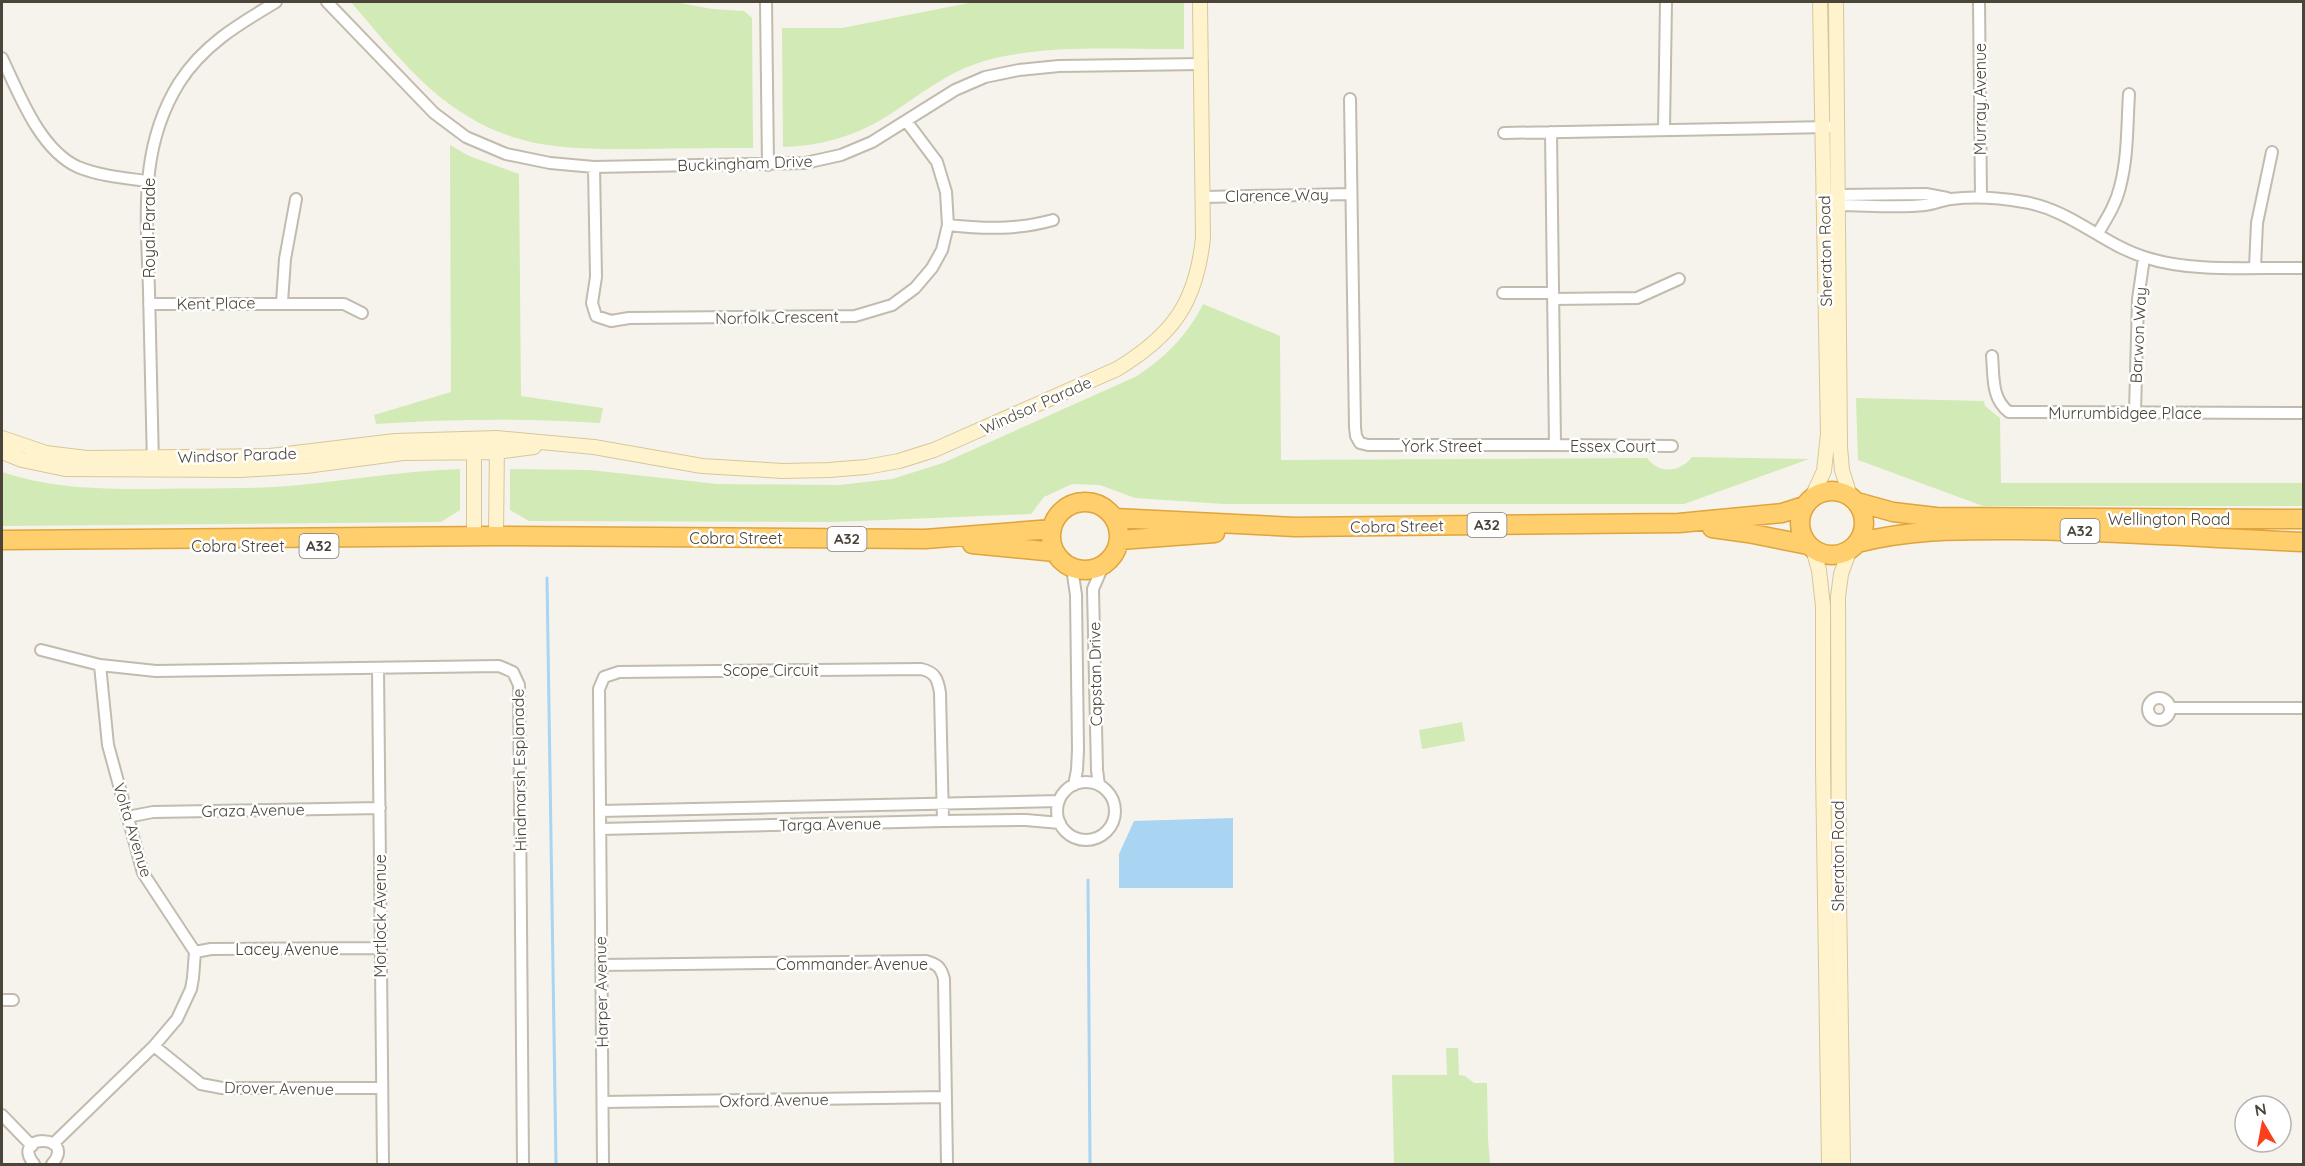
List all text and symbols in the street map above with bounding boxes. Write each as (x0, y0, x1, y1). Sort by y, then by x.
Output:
street label: Murray Avenue (1970, 43, 1990, 155)
street label: Buckingham Drive (677, 151, 813, 175)
street label: Royal Parade (139, 178, 159, 278)
street label: Clarence Way (1225, 184, 1329, 206)
street label: Sheraton Road (1814, 195, 1836, 307)
street label: Barwon Way (2125, 286, 2151, 384)
street label: Kent Place (176, 292, 256, 314)
street label: Norfolk Crescent (715, 306, 839, 328)
street label: Windsor Parade (978, 372, 1094, 438)
street label: Murrumbidgee Place (2048, 403, 2202, 423)
street label: York Street (1402, 436, 1482, 456)
street label: Essex Court (1570, 436, 1656, 456)
street label: Windsor Parade (177, 443, 297, 467)
street label: Wellington Road (2108, 509, 2230, 529)
road number: A32 (1468, 513, 1506, 537)
street label: Cobra Street (1350, 515, 1444, 537)
road number: A32 (2060, 519, 2100, 543)
road number: A32 (828, 527, 866, 551)
street label: Cobra Street (689, 528, 783, 548)
road number: A32 (300, 534, 338, 558)
street label: Cobra Street (191, 536, 285, 556)
street label: Capstan Drive (1084, 622, 1106, 726)
street label: Scope Circuit (723, 660, 819, 680)
street label: Hindmarsh Esplanade (508, 689, 530, 851)
street label: Volta Avenue (109, 780, 157, 880)
street label: Graza Avenue (201, 799, 305, 821)
street label: Sheraton Road (1828, 800, 1848, 912)
street label: Targa Avenue (779, 813, 881, 835)
street label: Mortlock Avenue (370, 854, 390, 978)
street label: Harper Avenue (590, 936, 612, 1048)
street label: Lacey Avenue (235, 939, 339, 959)
street label: Commander Avenue (776, 954, 928, 974)
street label: Drover Avenue (224, 1077, 334, 1099)
street label: Oxford Avenue (719, 1089, 829, 1111)
north arrow (2233, 1094, 2293, 1154)
text: N (2253, 1098, 2268, 1120)

